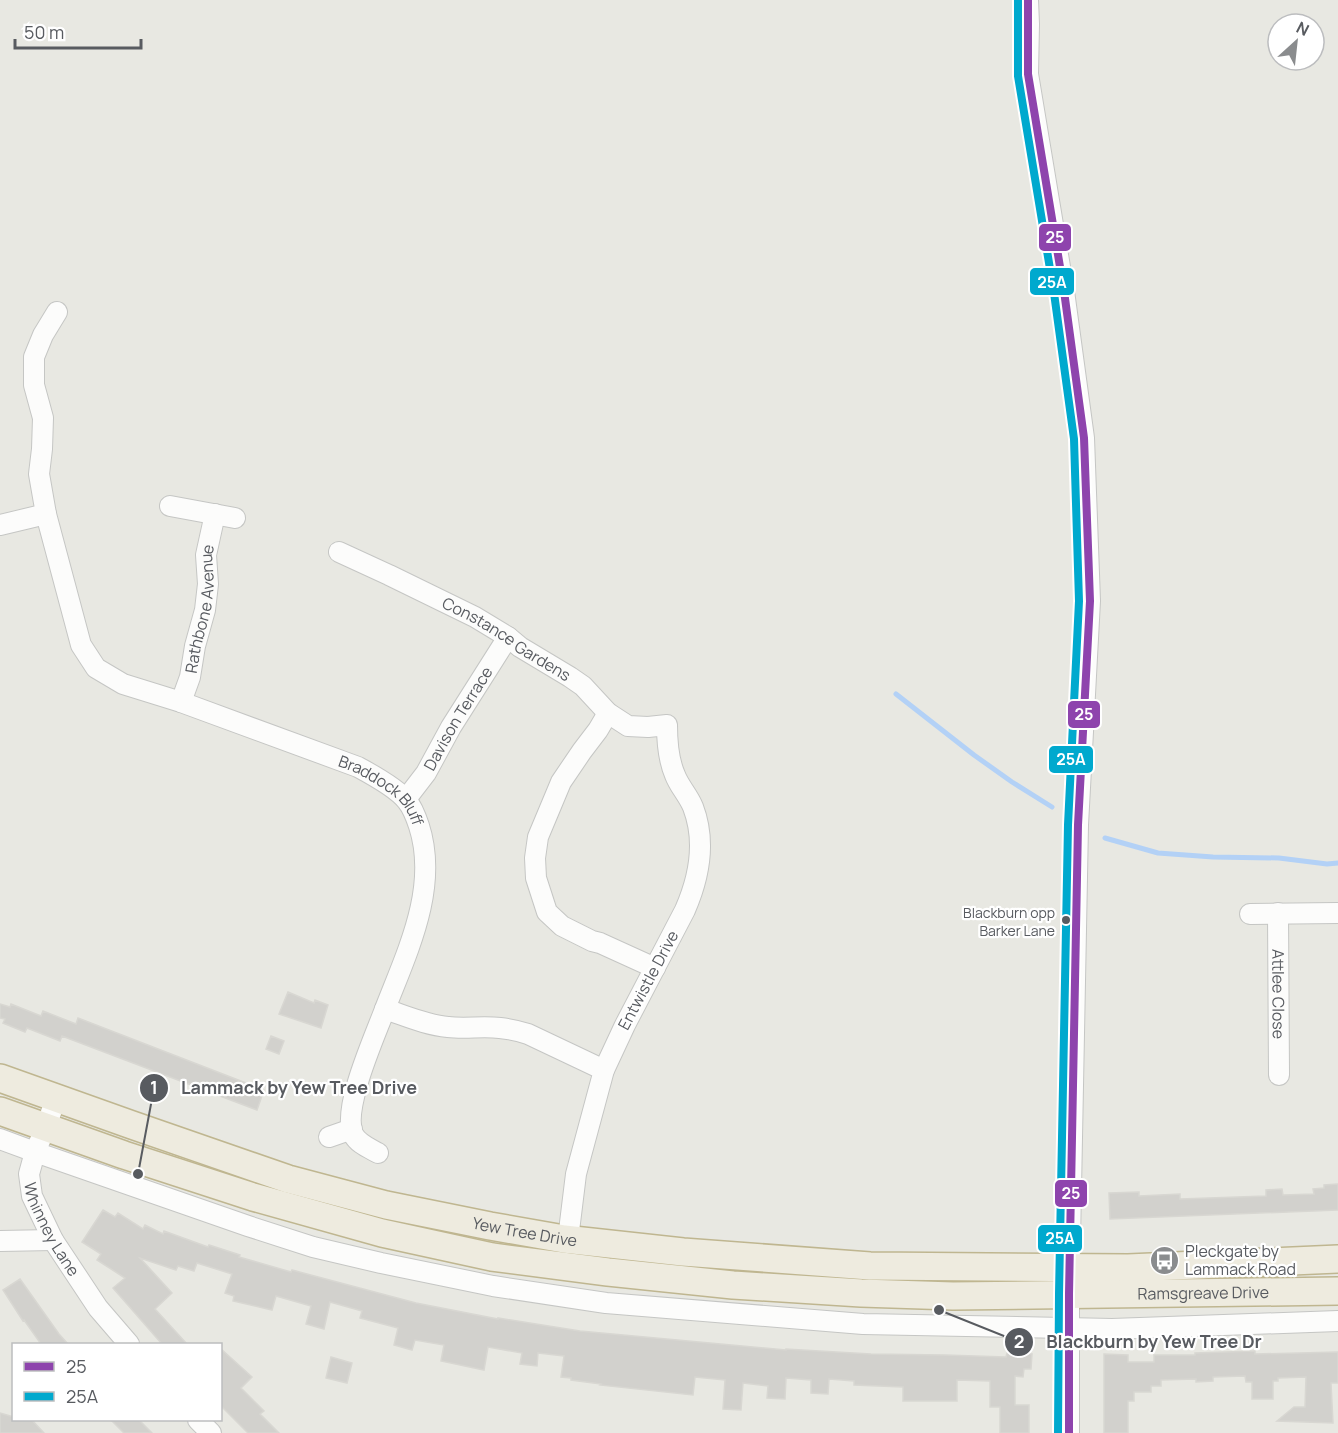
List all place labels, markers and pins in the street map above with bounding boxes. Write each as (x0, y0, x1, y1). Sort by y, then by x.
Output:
place label: Blackburn opp Barker Lane (963, 903, 1055, 940)
marker: Blackburn opp Barker Lane (1060, 914, 1072, 926)
callout: Lammack by Yew Tree Drive (139, 1070, 430, 1106)
place label: Pleckgate by Lammack Road (1185, 1240, 1296, 1280)
bus stop icon: Pleckgate by Lammack Road (1148, 1244, 1180, 1276)
callout: Blackburn by Yew Tree Dr (1004, 1324, 1274, 1360)

